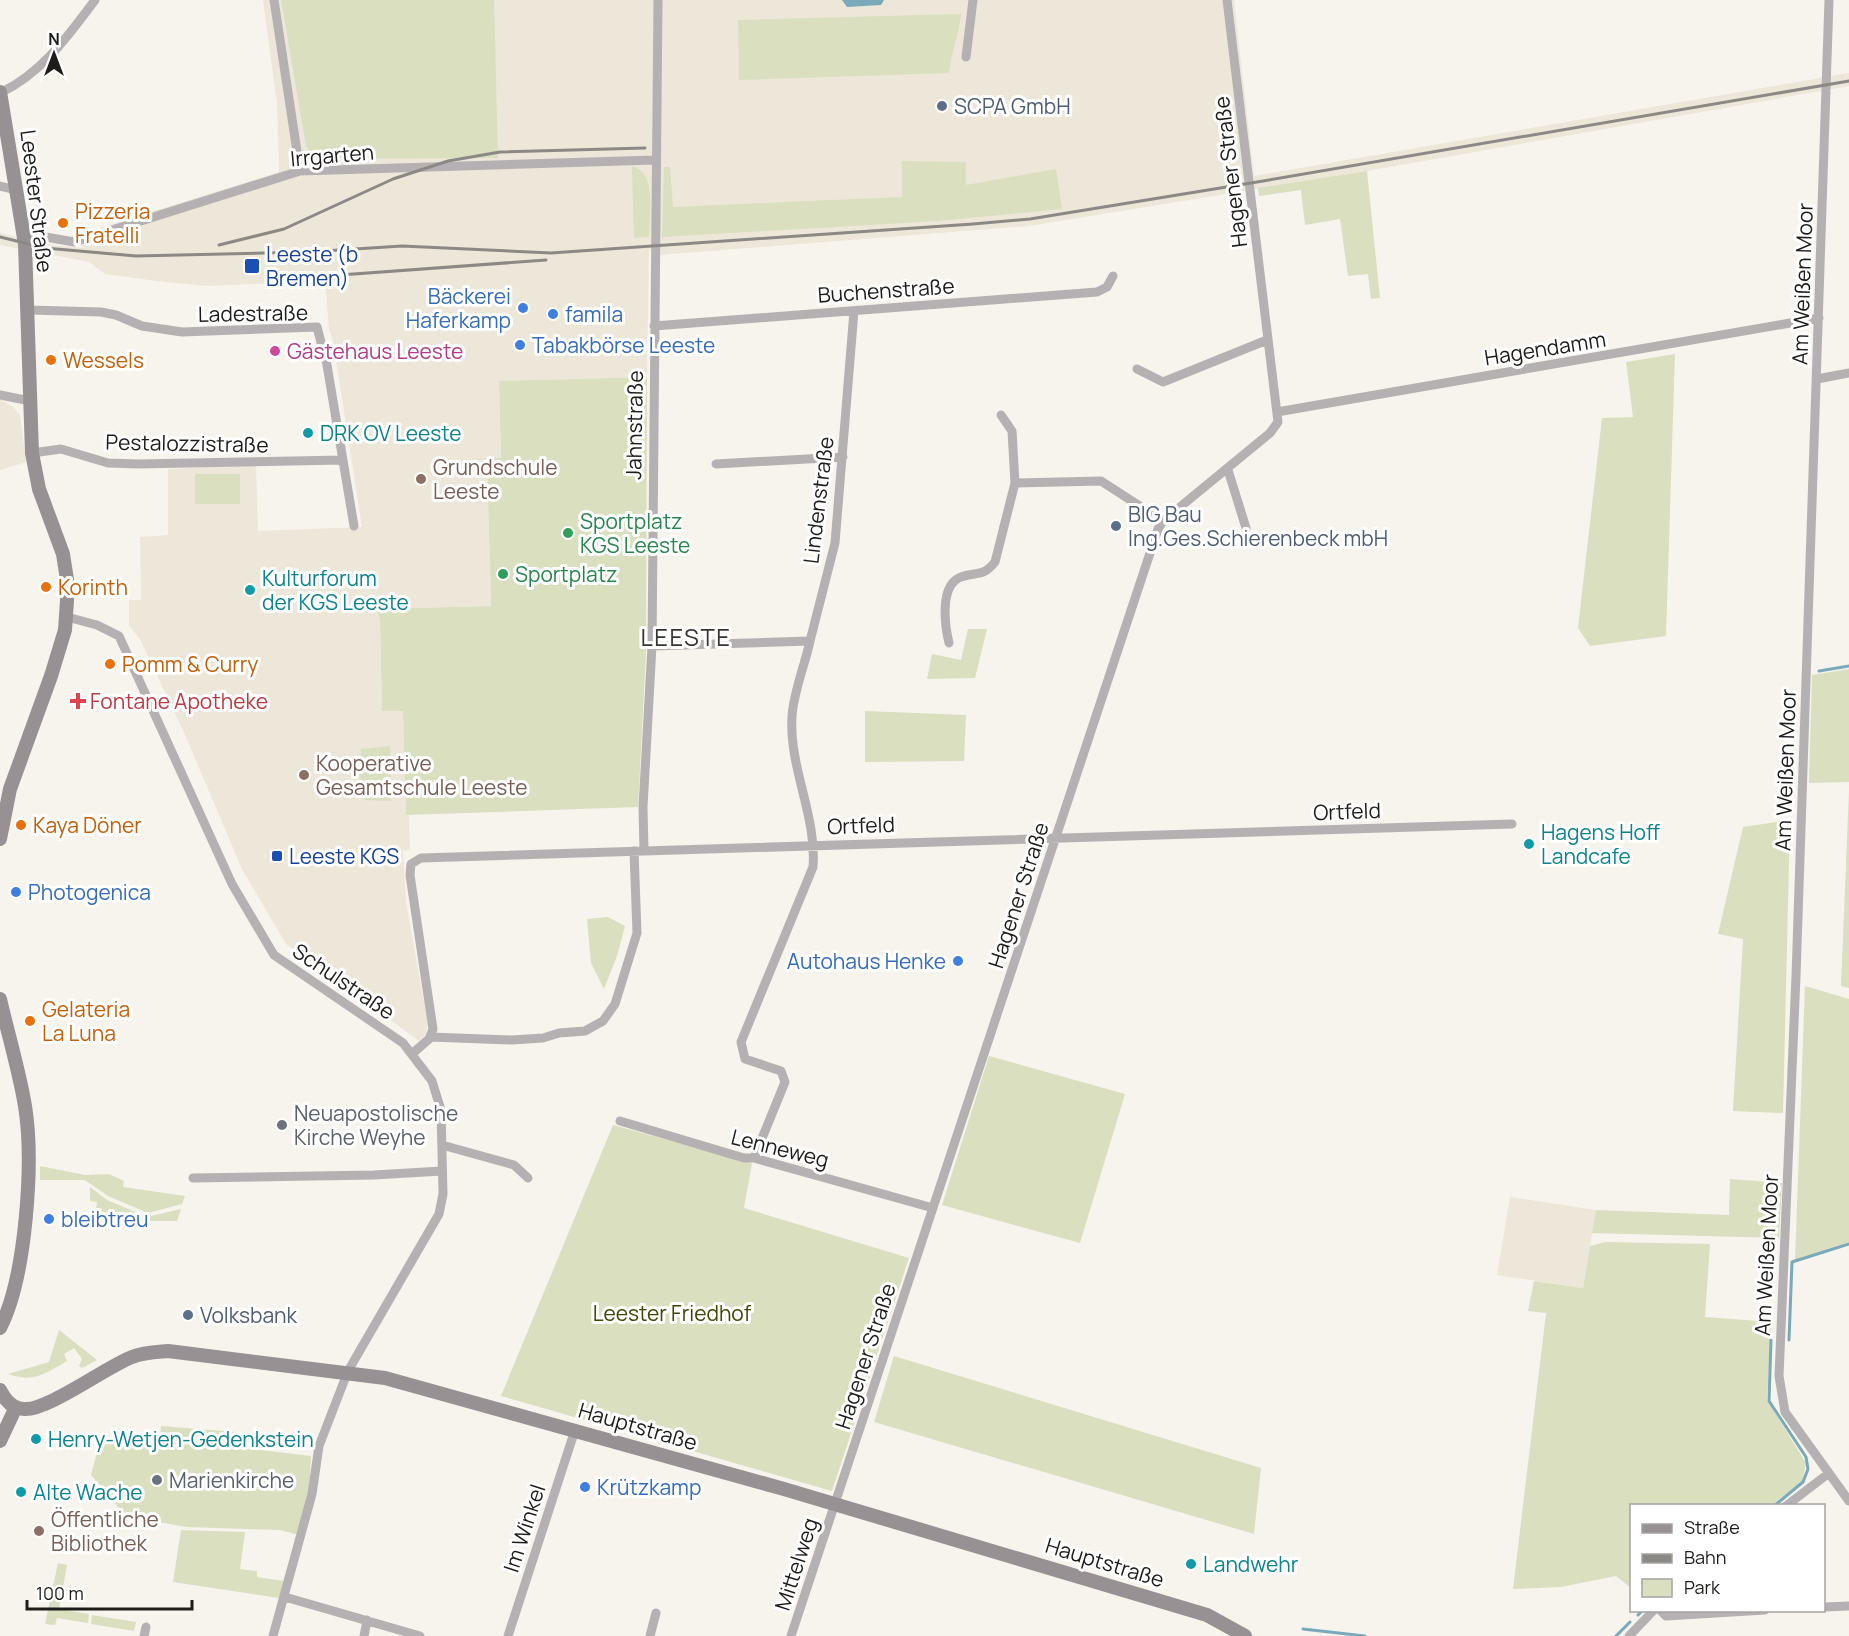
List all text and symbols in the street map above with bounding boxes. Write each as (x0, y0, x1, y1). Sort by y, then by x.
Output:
north arrow (24, 24, 84, 84)
text: N (48, 28, 60, 50)
place label: SCPA GmbH (954, 92, 1071, 120)
street label: Hagener Straße (1207, 95, 1253, 249)
marker: SCPA GmbH (935, 99, 949, 113)
street label: Leester Straße (14, 128, 60, 274)
street label: Irrgarten (289, 137, 375, 173)
place label: Pizzeria Fratelli (75, 197, 150, 249)
street label: Am Weißen Moor (1785, 202, 1819, 366)
marker: Pizzeria Fratelli (56, 216, 70, 230)
place label: Leeste (b Bremen) (266, 240, 358, 292)
marker: Leeste (b Bremen) (243, 257, 261, 275)
street label: Buchenstraße (817, 271, 955, 309)
place label: Bäckerei Haferkamp (406, 282, 511, 334)
street label: Ladestraße (198, 298, 308, 328)
place label: famila (565, 300, 623, 328)
marker: Bäckerei Haferkamp (516, 301, 530, 315)
marker: famila (546, 307, 560, 321)
street label: Hagendamm (1482, 325, 1608, 371)
place label: Tabakbörse Leeste (532, 331, 715, 359)
place label: Gästehaus Leeste (287, 337, 463, 365)
marker: Tabakbörse Leeste (513, 338, 527, 352)
marker: Gästehaus Leeste (268, 344, 282, 358)
place label: Wessels (63, 346, 144, 374)
marker: Wessels (44, 353, 58, 367)
street label: Jahnstraße (619, 370, 649, 480)
place label: DRK OV Leeste (320, 419, 462, 447)
marker: DRK OV Leeste (301, 426, 315, 440)
street label: Pestalozzistraße (105, 428, 269, 458)
street label: Lindenstraße (796, 435, 840, 565)
place label: Grundschule Leeste (433, 453, 557, 505)
marker: Grundschule Leeste (414, 472, 428, 486)
place label: BIG Bau Ing.Ges.Schierenbeck mbH (1128, 500, 1388, 552)
place label: Sportplatz KGS Leeste (580, 507, 690, 559)
marker: BIG Bau Ing.Ges.Schierenbeck mbH (1109, 519, 1123, 533)
marker: Sportplatz KGS Leeste (561, 526, 575, 540)
place label: Sportplatz (515, 560, 617, 588)
place label: Kulturforum der KGS Leeste (262, 564, 409, 616)
marker: Sportplatz (496, 567, 510, 581)
place label: Korinth (58, 573, 128, 601)
marker: Korinth (39, 580, 53, 594)
marker: Kulturforum der KGS Leeste (243, 583, 257, 597)
district label: LEESTE (641, 620, 731, 653)
place label: Pomm & Curry (122, 650, 258, 678)
marker: Pomm & Curry (103, 657, 117, 671)
place label: Fontane Apotheke (90, 687, 268, 715)
street label: Am Weißen Moor (1768, 688, 1802, 852)
marker: Fontane Apotheke (71, 694, 85, 708)
place label: Kooperative Gesamtschule Leeste (316, 749, 528, 801)
marker: Kooperative Gesamtschule Leeste (297, 768, 311, 782)
street label: Ortfeld (1313, 796, 1381, 826)
street label: Ortfeld (827, 810, 895, 840)
place label: Kaya Döner (33, 811, 142, 839)
marker: Kaya Döner (14, 818, 28, 832)
street label: Hagener Straße (981, 818, 1055, 972)
place label: Hagens Hoff Landcafe (1541, 818, 1660, 870)
marker: Hagens Hoff Landcafe (1522, 837, 1536, 851)
place label: Leeste KGS (289, 842, 399, 870)
marker: Leeste KGS (270, 849, 284, 863)
place label: Photogenica (28, 878, 151, 906)
marker: Photogenica (9, 885, 23, 899)
street label: Schulstraße (287, 937, 401, 1025)
place label: Autohaus Henke (787, 947, 946, 975)
marker: Autohaus Henke (951, 954, 965, 968)
place label: Gelateria La Luna (42, 995, 130, 1047)
marker: Gelateria La Luna (23, 1014, 37, 1028)
place label: Neuapostolische Kirche Weyhe (294, 1099, 458, 1151)
marker: Neuapostolische Kirche Weyhe (275, 1118, 289, 1132)
street label: Lenneweg (728, 1122, 832, 1174)
street label: Am Weißen Moor (1748, 1173, 1784, 1337)
place label: bleibtreu (61, 1205, 148, 1233)
marker: bleibtreu (42, 1212, 56, 1226)
street label: Hagener Straße (828, 1279, 902, 1433)
park label: Leester Friedhof (593, 1299, 752, 1327)
place label: Volksbank (200, 1301, 298, 1329)
marker: Volksbank (181, 1308, 195, 1322)
street label: Hauptstraße (575, 1396, 701, 1456)
place label: Henry-Wetjen-Gedenkstein (48, 1425, 314, 1453)
marker: Henry-Wetjen-Gedenkstein (29, 1432, 43, 1446)
place label: Marienkirche (169, 1466, 294, 1494)
marker: Marienkirche (150, 1473, 164, 1487)
place label: Krützkamp (597, 1473, 701, 1501)
place label: Alte Wache (33, 1478, 142, 1506)
street label: Im Winkel (497, 1480, 551, 1576)
marker: Krützkamp (578, 1480, 592, 1494)
marker: Alte Wache (14, 1485, 28, 1499)
legend (1630, 1504, 1825, 1612)
place label: Öffentliche Bibliothek (51, 1505, 159, 1557)
street label: Mittelweg (768, 1514, 824, 1614)
text: Straße (1684, 1515, 1740, 1539)
marker: Öffentliche Bibliothek (32, 1524, 46, 1538)
street label: Hauptstraße (1042, 1531, 1168, 1593)
text: Bahn (1684, 1545, 1726, 1569)
place label: Landwehr (1203, 1550, 1299, 1578)
marker: Landwehr (1184, 1557, 1198, 1571)
scale bar (27, 1573, 192, 1611)
text: Park (1684, 1575, 1721, 1599)
text: 100 m (36, 1581, 84, 1605)

